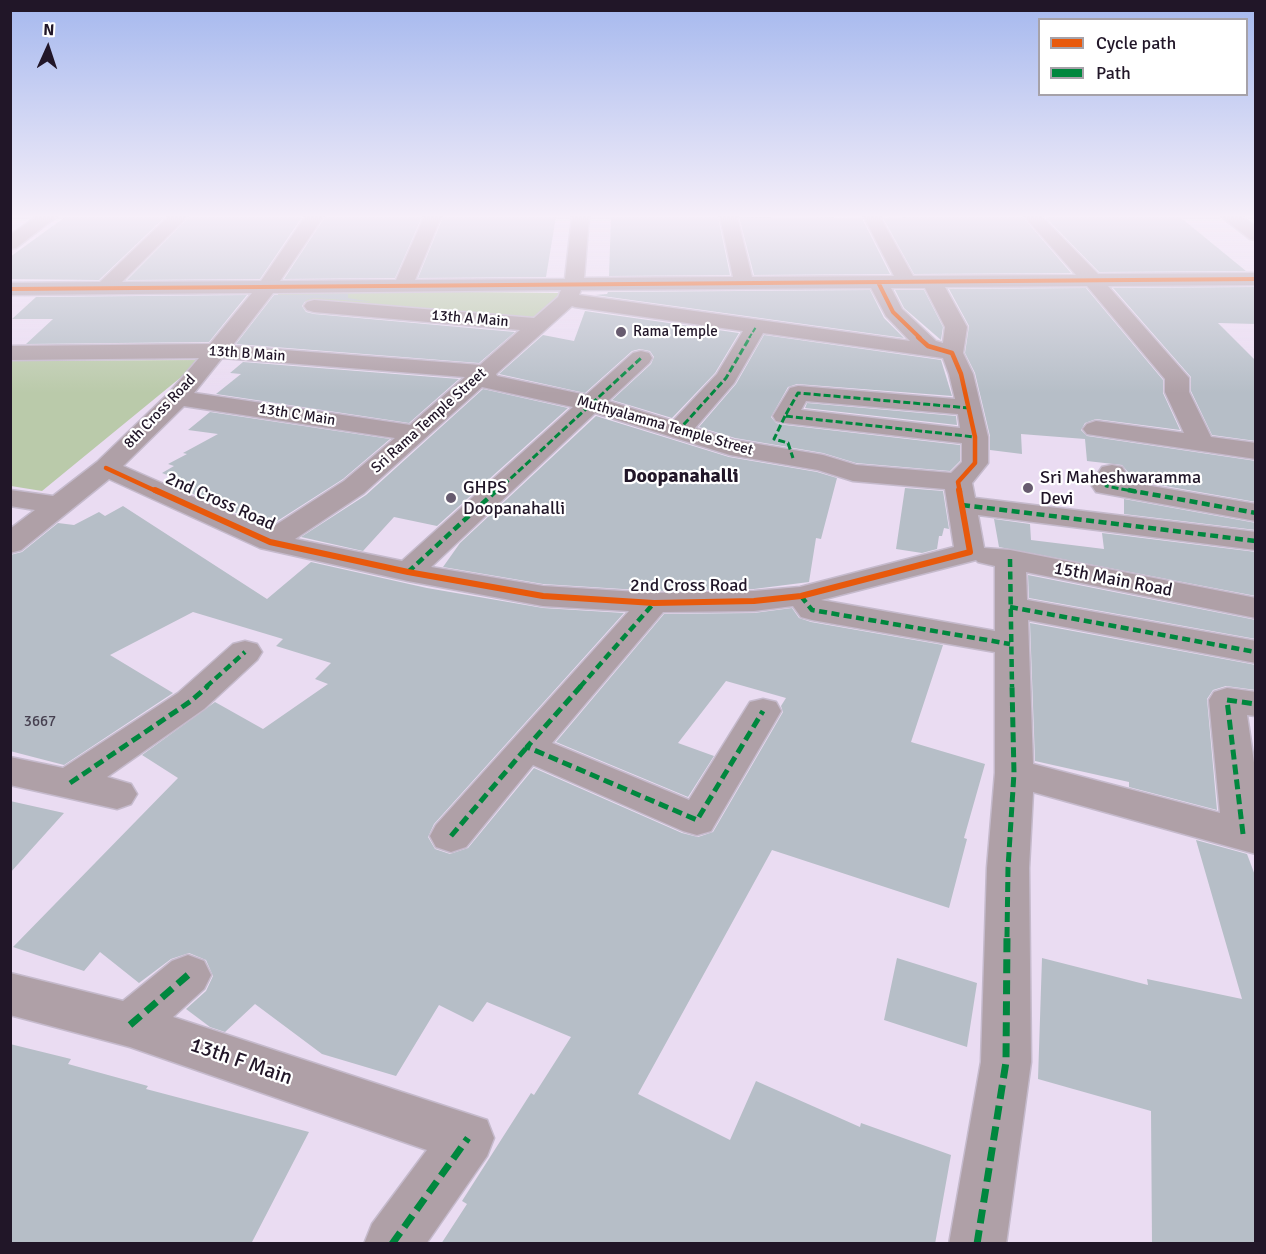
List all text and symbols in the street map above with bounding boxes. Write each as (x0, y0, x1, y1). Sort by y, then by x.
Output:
north arrow (18, 18, 78, 78)
legend (1038, 18, 1248, 96)
text: N (43, 20, 55, 40)
text: Cycle path (1096, 32, 1176, 54)
text: Path (1096, 62, 1131, 84)
street label: 13th A Main (431, 307, 509, 331)
place label: Rama Temple (633, 323, 718, 341)
marker: Rama Temple (614, 325, 628, 339)
street label: 13th B Main (208, 342, 286, 366)
street label: Sri Rama Temple Street (368, 365, 490, 477)
street label: 8th Cross Road (120, 371, 200, 453)
street label: Muthyalamma Temple Street (575, 392, 755, 460)
street label: 13th C Main (257, 400, 337, 430)
district label: Doopanahalli (623, 465, 739, 489)
place label: Sri Maheshwaramma Devi (1040, 467, 1201, 510)
street label: 2nd Cross Road (162, 468, 278, 536)
place label: GHPS Doopanahalli (463, 477, 565, 520)
marker: Sri Maheshwaramma Devi (1021, 481, 1035, 495)
marker: GHPS Doopanahalli (444, 491, 458, 505)
street label: 15th Main Road (1052, 558, 1174, 602)
street label: 2nd Cross Road (630, 575, 748, 597)
house number: 3667 (24, 713, 56, 731)
street label: 13th F Main (187, 1033, 295, 1091)

